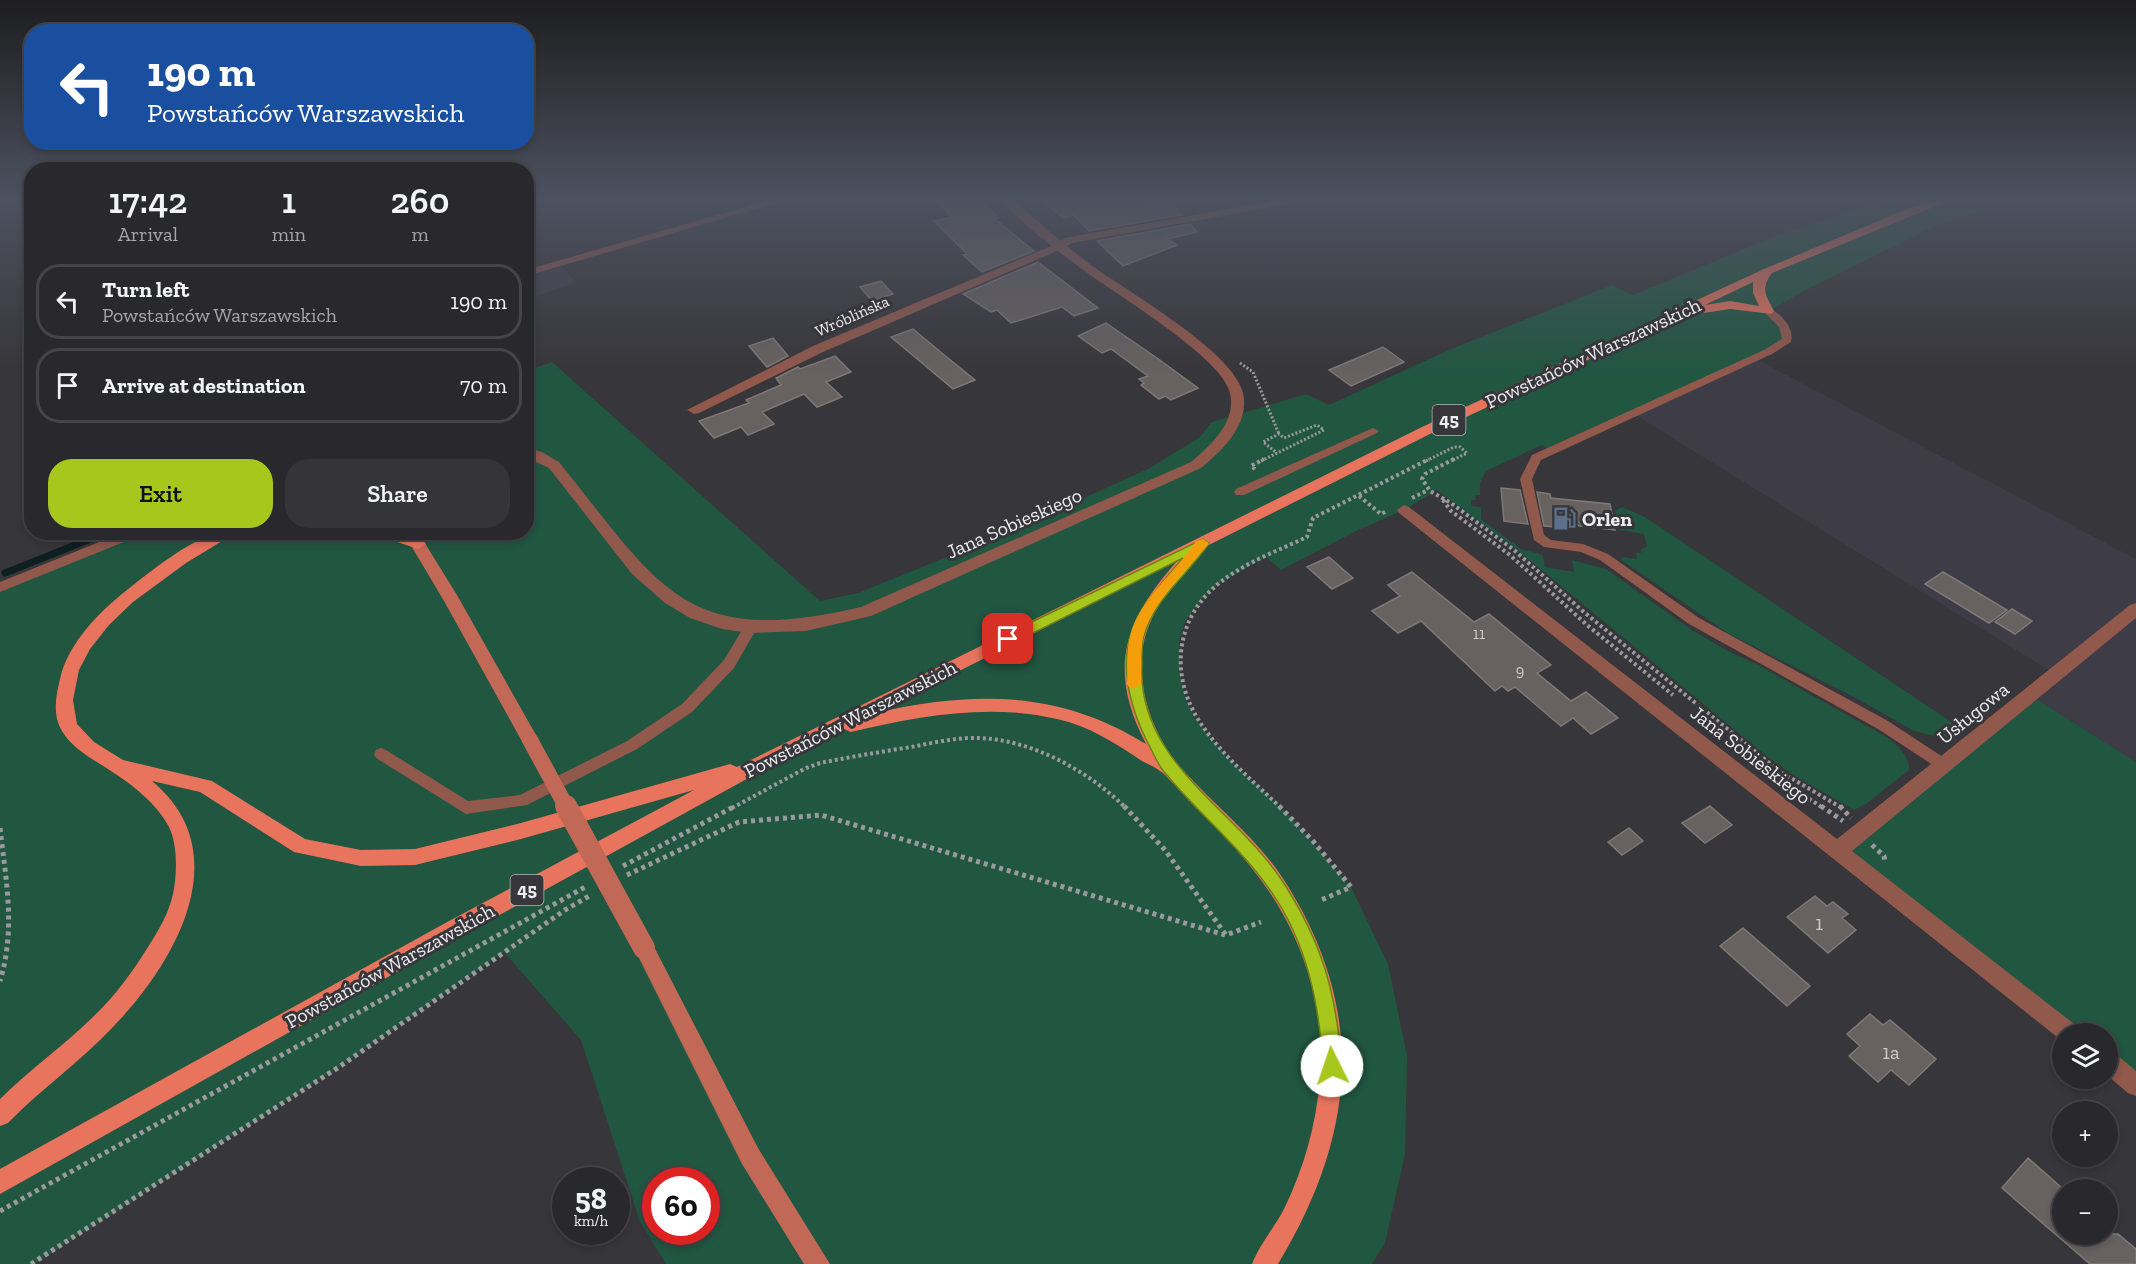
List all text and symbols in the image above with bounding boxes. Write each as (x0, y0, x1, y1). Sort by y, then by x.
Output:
text: 190 m (147, 46, 255, 97)
icon: left (48, 48, 126, 126)
text: Powstańców Warszawskich (147, 97, 464, 129)
text: 17:42 (108, 179, 187, 222)
text: 1 (282, 179, 296, 222)
text: 260 (391, 179, 450, 222)
text: Arrival (118, 222, 178, 246)
text: min (272, 222, 306, 246)
text: m (411, 222, 429, 246)
text: Turn left (102, 276, 189, 303)
icon: left (51, 285, 84, 318)
text: 190 m (450, 288, 507, 315)
street label: Wróblińska (812, 291, 892, 341)
street label: Powstańców Warszawskich (1481, 292, 1705, 414)
text: Powstańców Warszawskich (102, 303, 337, 327)
icon: arrive (51, 369, 84, 402)
text: Arrive at destination (102, 372, 305, 399)
text: 70 m (460, 372, 507, 399)
road number: 45 (1432, 405, 1466, 435)
button: Exit (48, 459, 273, 528)
button: Share (285, 459, 510, 528)
street label: Jana Sobieskiego (942, 482, 1086, 564)
fuel station icon: Orlen (1551, 506, 1577, 532)
place label: Orlen (1582, 507, 1632, 531)
pin (982, 613, 1033, 664)
icon: arrive (991, 622, 1024, 655)
house number: 11 (1473, 624, 1485, 643)
street label: Powstańców Warszawskich (740, 655, 961, 783)
house number: 9 (1516, 661, 1524, 680)
street label: Usługowa (1932, 677, 2014, 749)
street label: Jana Sobieskiego (1686, 701, 1816, 809)
road number: 45 (510, 875, 544, 905)
street label: Powstańców Warszawskich (281, 898, 499, 1033)
house number: 1 (1815, 911, 1823, 935)
map controls (2052, 1023, 2118, 1245)
button: layers (2052, 1023, 2118, 1089)
position arrow (1300, 1034, 1364, 1098)
house number: 1a (1882, 1040, 1900, 1064)
button: + (2052, 1101, 2118, 1167)
speed limit sign: 60 (642, 1167, 720, 1245)
button: − (2052, 1179, 2118, 1245)
text: 58 (575, 1181, 607, 1217)
text: km/h (574, 1212, 608, 1230)

